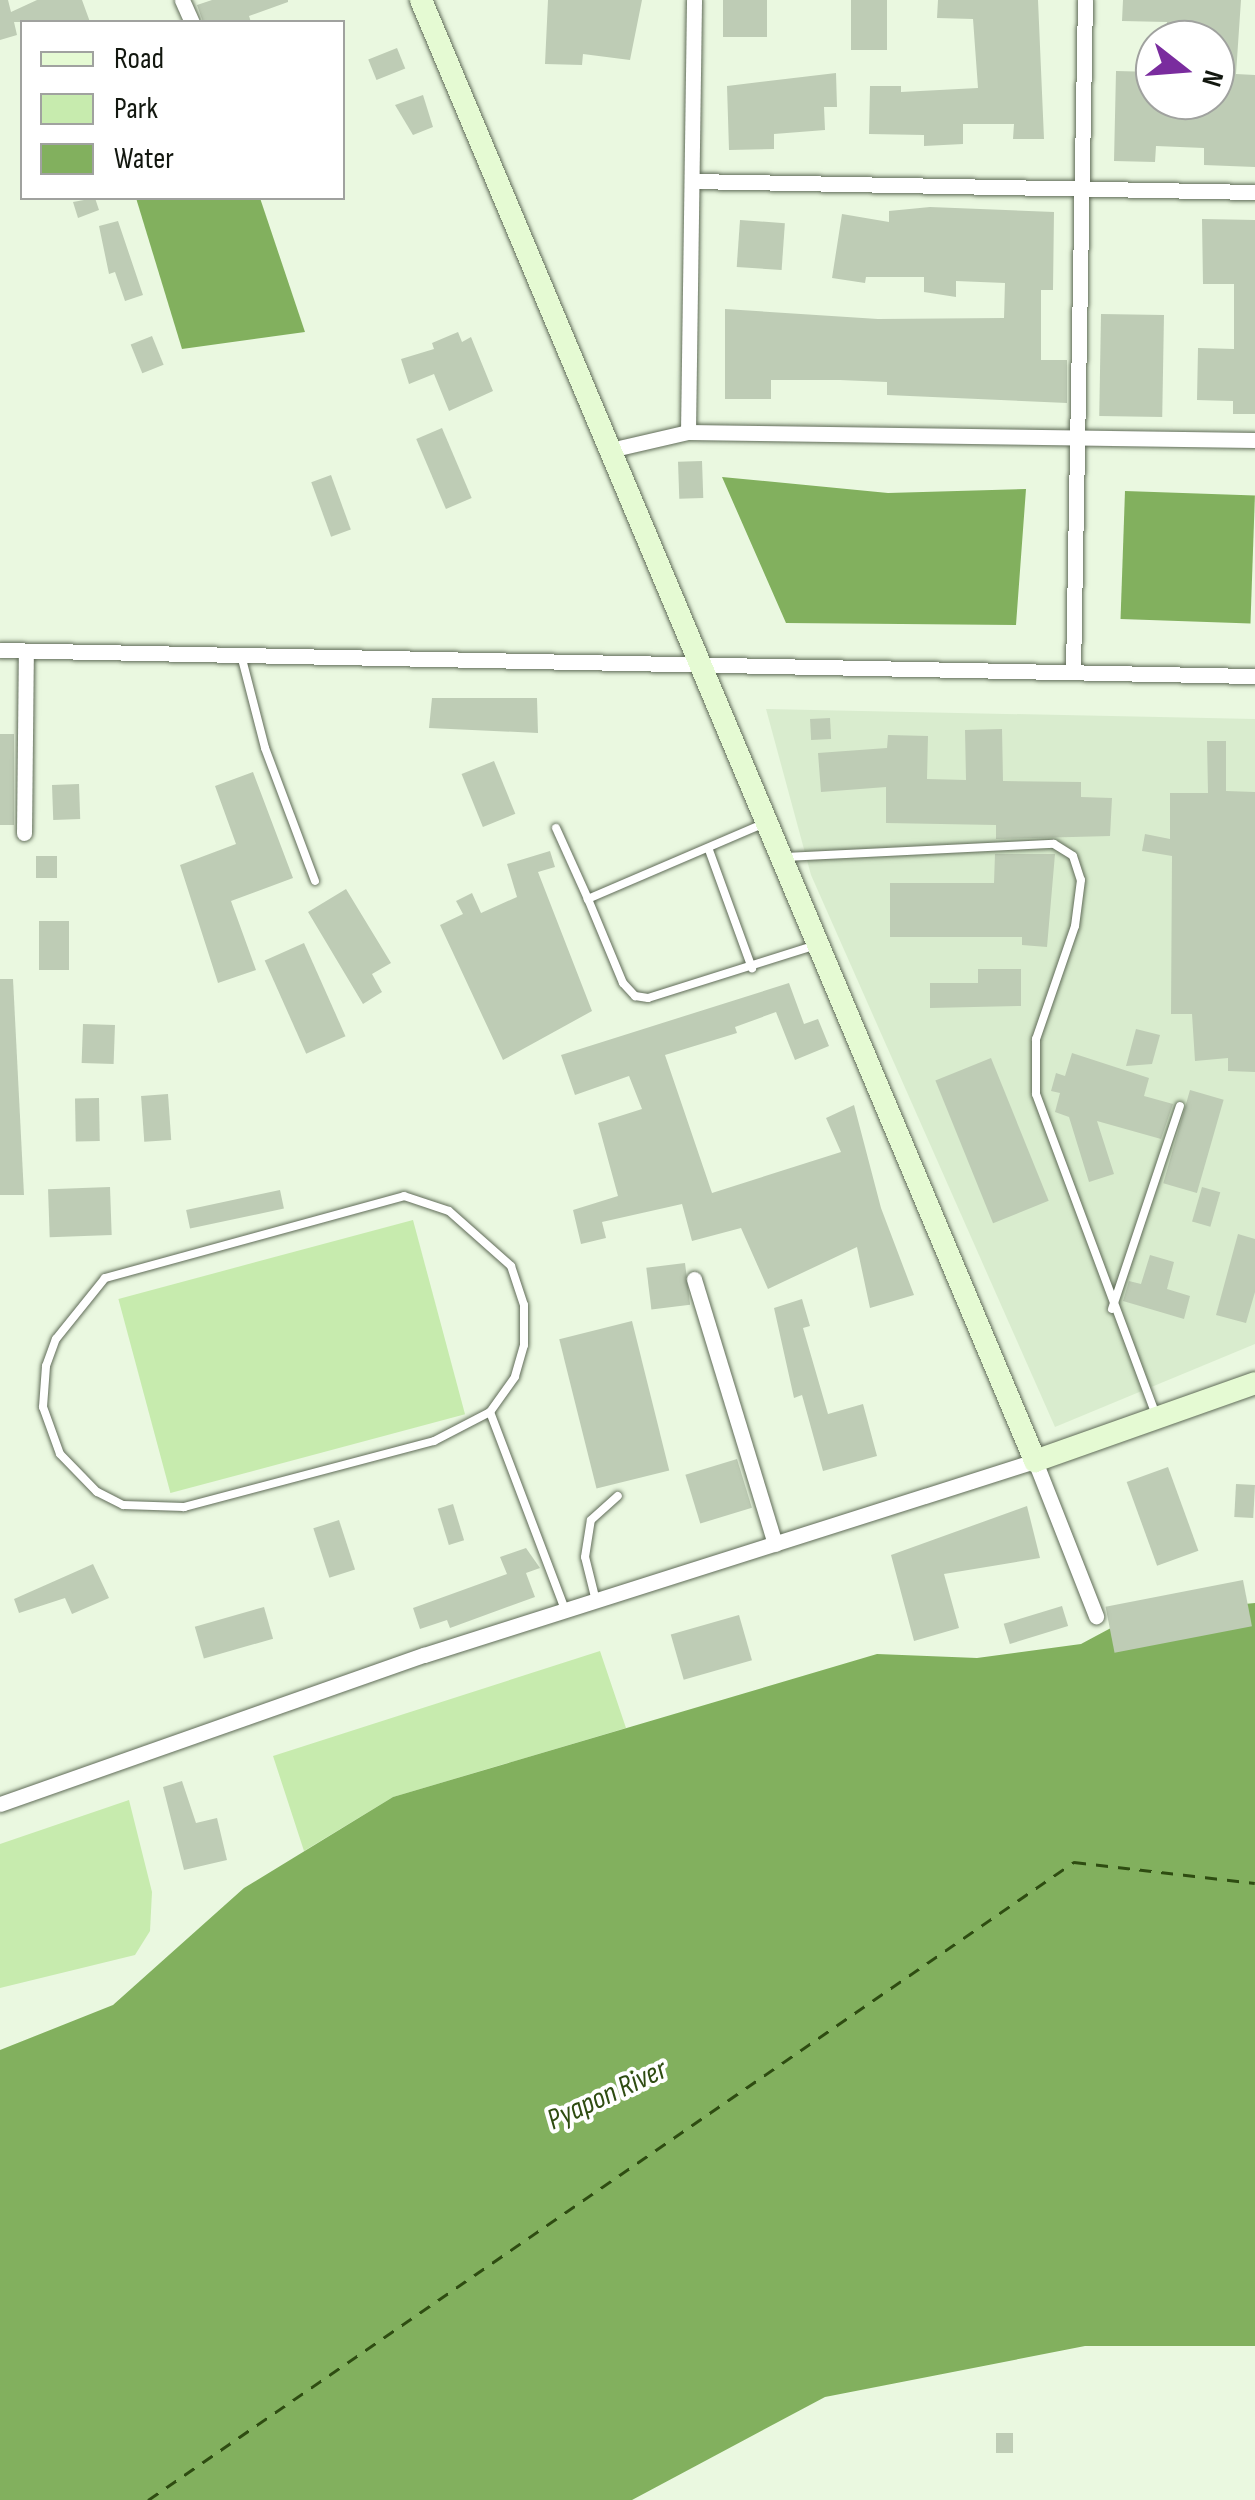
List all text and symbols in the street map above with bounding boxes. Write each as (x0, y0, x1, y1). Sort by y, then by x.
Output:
legend (20, 20, 345, 200)
north arrow (1135, 20, 1235, 120)
text: Road (114, 41, 164, 77)
text: N (1194, 66, 1230, 90)
text: Park (114, 91, 158, 127)
text: Water (114, 141, 174, 177)
water label: Pyapon River (541, 2052, 673, 2138)

